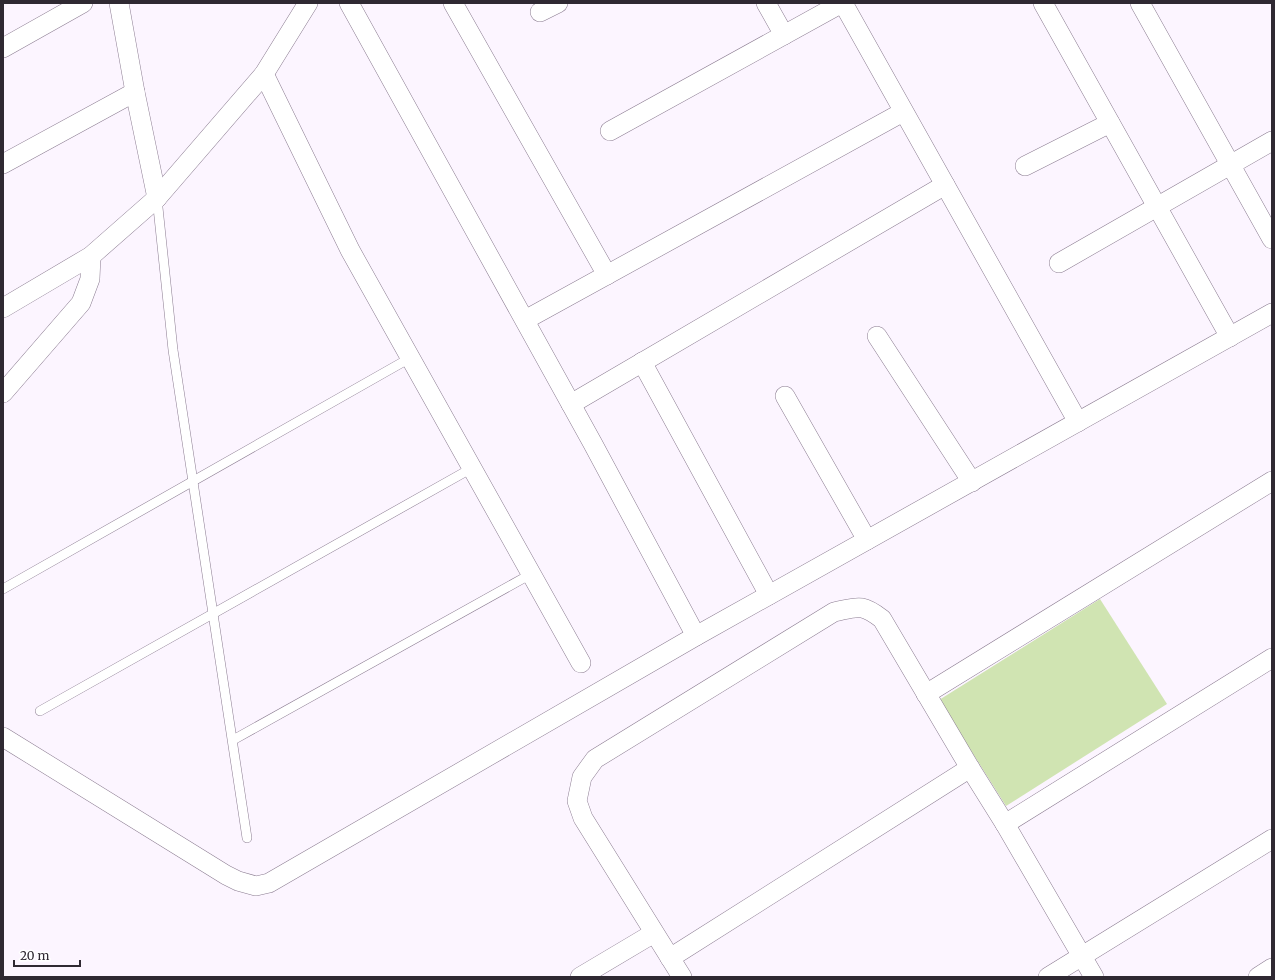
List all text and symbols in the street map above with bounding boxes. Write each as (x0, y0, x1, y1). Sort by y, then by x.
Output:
scale bar (14, 942, 80, 968)
text: 20 m (20, 948, 49, 963)

